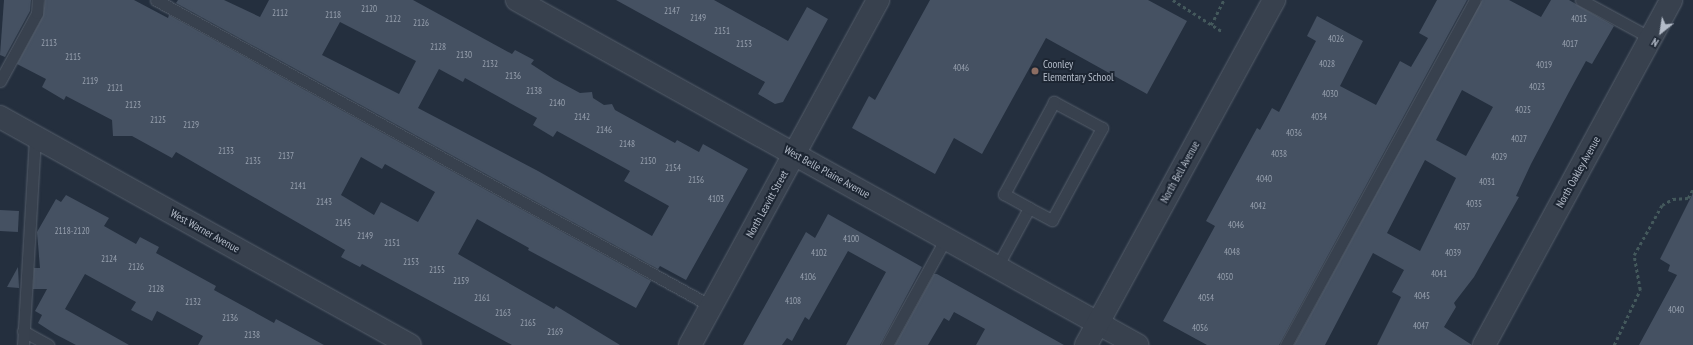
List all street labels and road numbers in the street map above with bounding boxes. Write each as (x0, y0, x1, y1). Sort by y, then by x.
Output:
street label: North Oakley Avenue (1553, 134, 1603, 210)
street label: North Bell Avenue (1157, 139, 1203, 205)
street label: West Belle Plaine Avenue (782, 143, 872, 201)
street label: North Leavitt Street (743, 168, 791, 240)
street label: West Warner Avenue (168, 206, 242, 256)

